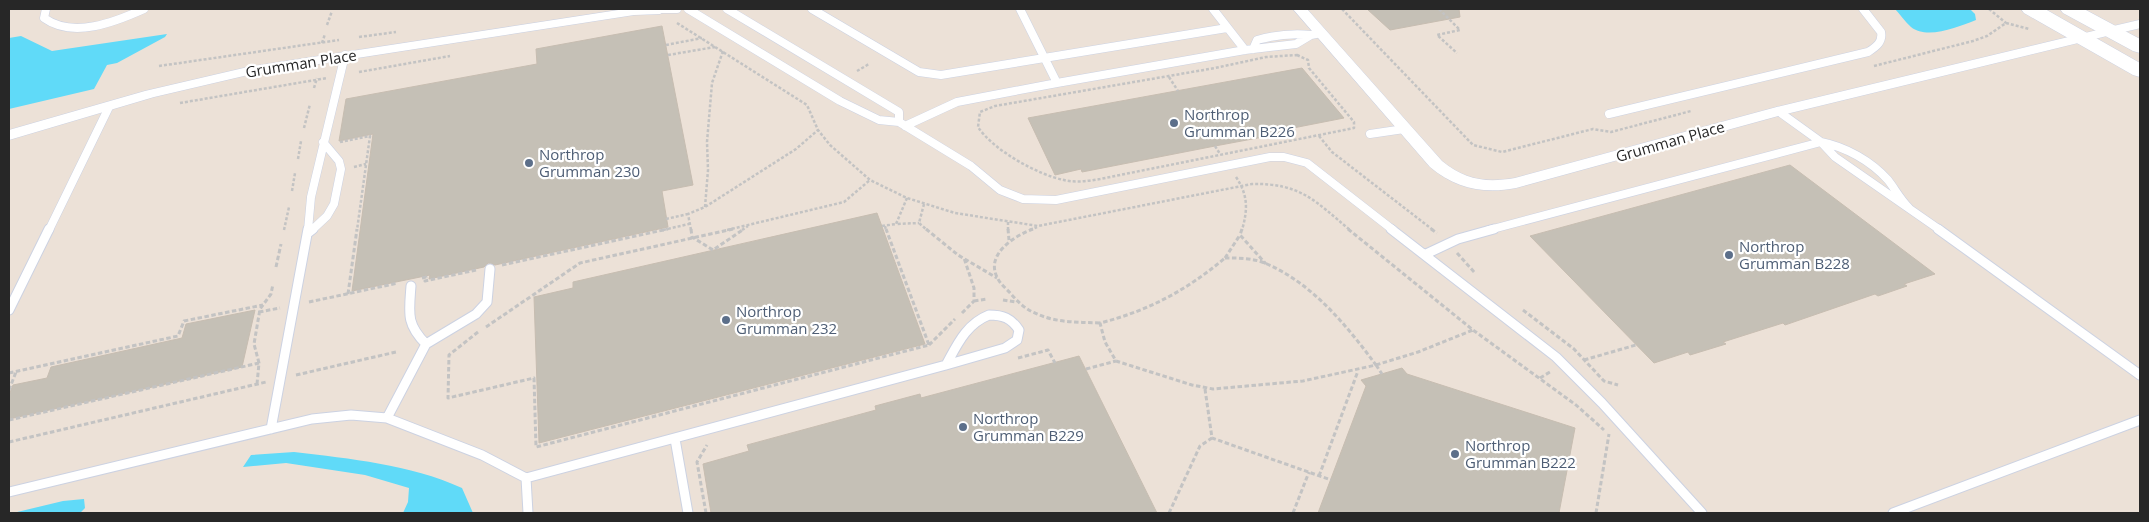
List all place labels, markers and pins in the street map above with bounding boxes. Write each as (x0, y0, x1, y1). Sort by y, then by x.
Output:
place label: Northrop Grumman B226 (1184, 104, 1295, 141)
marker: Northrop Grumman B226 (1168, 117, 1180, 129)
place label: Northrop Grumman 230 (539, 144, 640, 181)
marker: Northrop Grumman 230 (523, 157, 535, 169)
place label: Northrop Grumman B228 (1739, 236, 1850, 273)
marker: Northrop Grumman B228 (1723, 249, 1735, 261)
place label: Northrop Grumman 232 (736, 301, 837, 338)
marker: Northrop Grumman 232 (720, 314, 732, 326)
place label: Northrop Grumman B229 (973, 408, 1084, 445)
marker: Northrop Grumman B229 (957, 421, 969, 433)
place label: Northrop Grumman B222 (1465, 435, 1576, 472)
marker: Northrop Grumman B222 (1449, 448, 1461, 460)

